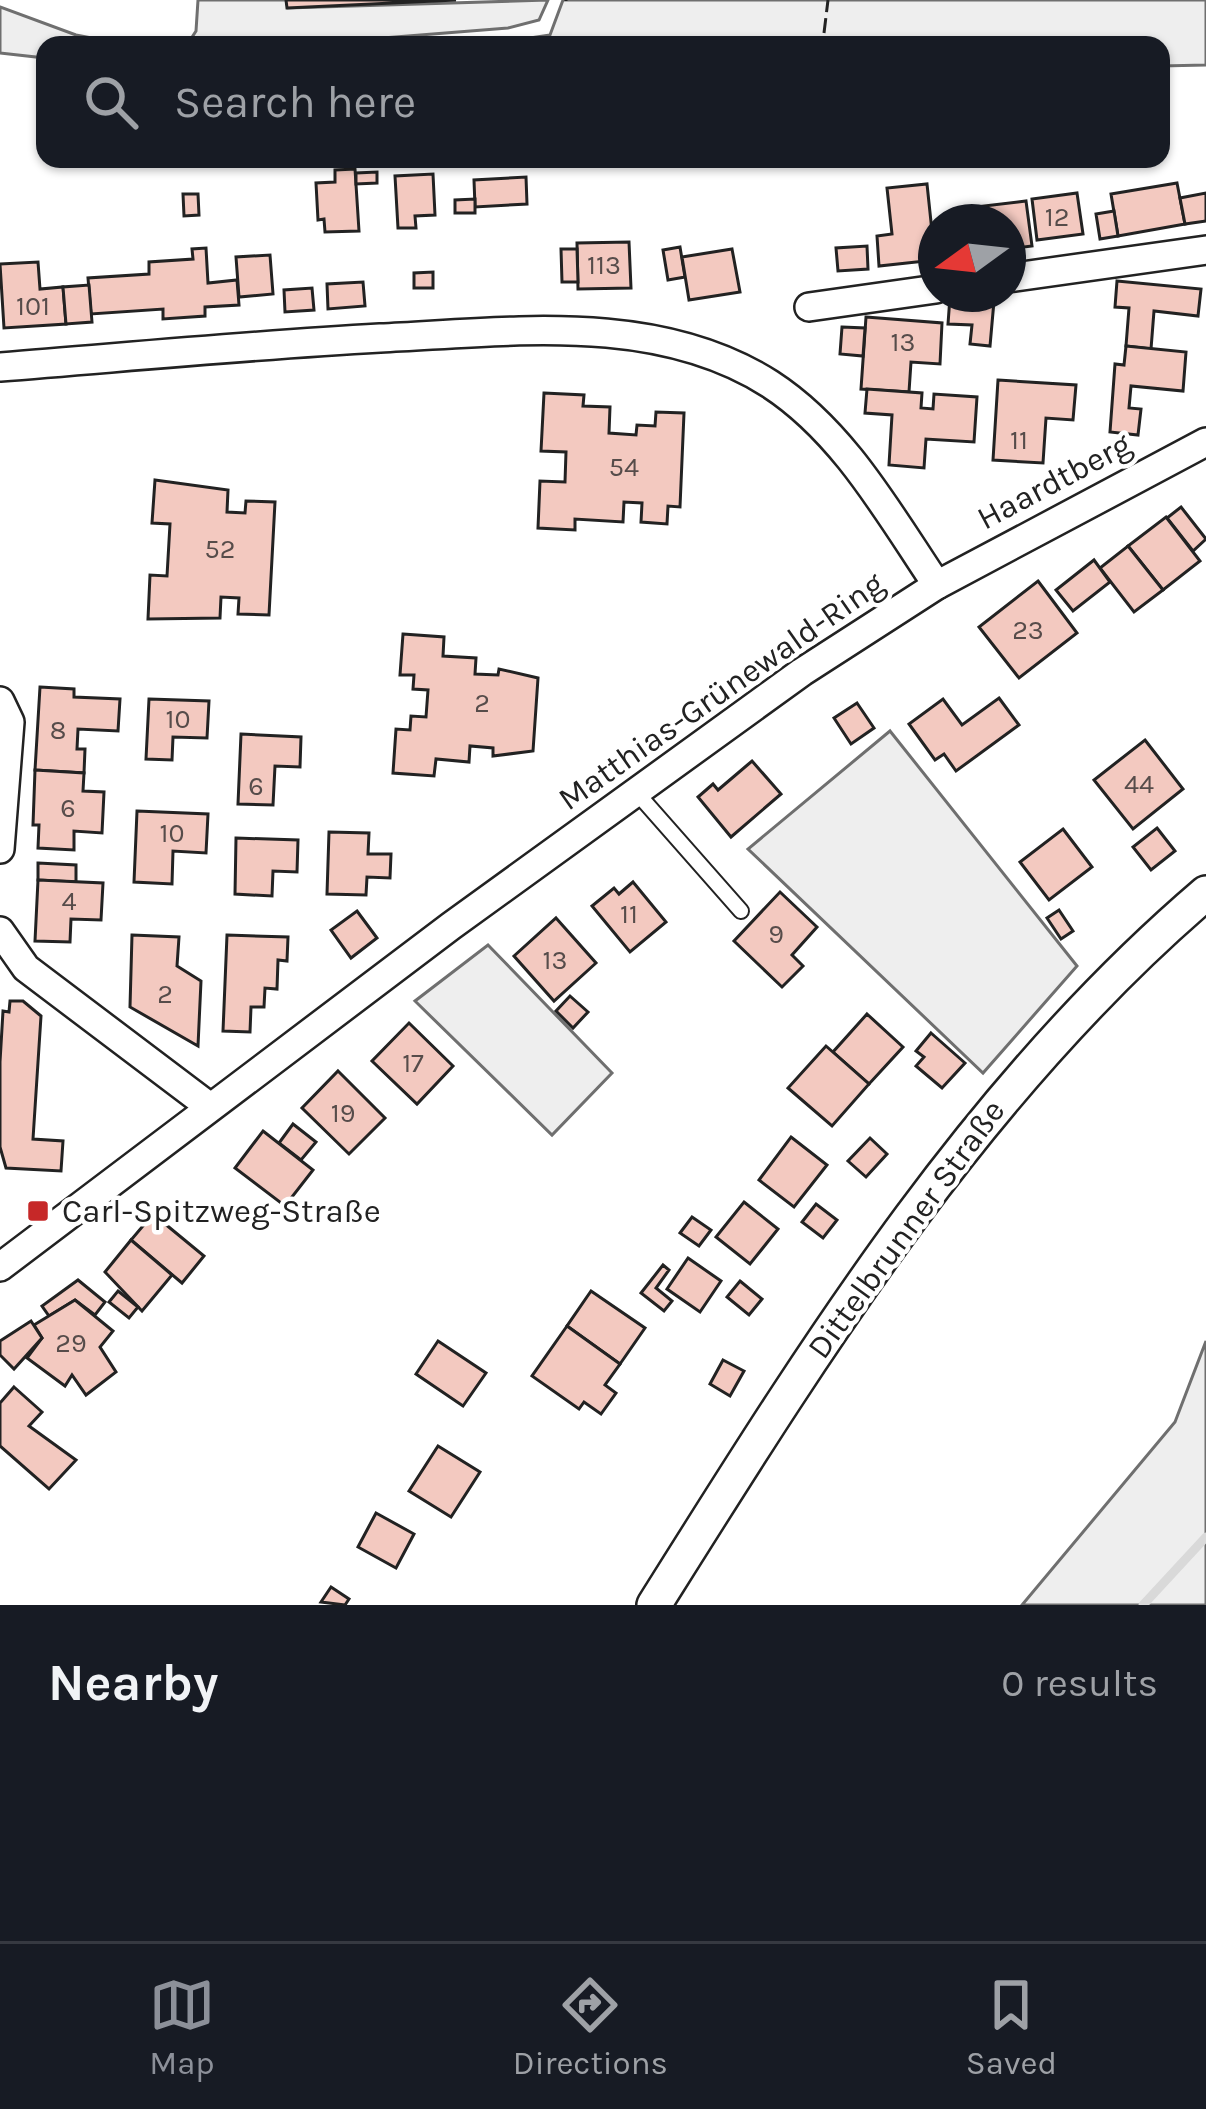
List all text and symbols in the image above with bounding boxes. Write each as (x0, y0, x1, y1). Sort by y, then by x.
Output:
search box (36, 36, 1170, 168)
icon: search (78, 69, 144, 135)
text: Search here (174, 76, 416, 128)
house number: 12 (1045, 201, 1069, 233)
north arrow (918, 204, 1026, 312)
house number: 113 (587, 249, 621, 281)
house number: 101 (16, 290, 50, 322)
house number: 13 (891, 326, 915, 358)
street label: Haardtberg (971, 424, 1138, 537)
house number: 11 (1010, 424, 1028, 456)
house number: 54 (609, 451, 639, 483)
house number: 52 (205, 533, 235, 565)
street label: Matthias-Grünewald-Ring (551, 564, 891, 818)
house number: 23 (1012, 614, 1044, 646)
house number: 2 (474, 687, 490, 719)
house number: 10 (166, 703, 190, 735)
house number: 8 (50, 714, 66, 746)
house number: 44 (1124, 768, 1154, 800)
house number: 6 (248, 770, 264, 802)
house number: 6 (60, 792, 76, 824)
house number: 10 (160, 817, 184, 849)
house number: 4 (61, 885, 77, 917)
house number: 11 (620, 898, 638, 930)
house number: 9 (768, 918, 784, 950)
house number: 13 (543, 944, 567, 976)
house number: 2 (157, 978, 173, 1010)
house number: 17 (402, 1047, 424, 1079)
street label: Dittelbrunner Straße (799, 1092, 1013, 1366)
house number: 19 (331, 1097, 355, 1129)
place label: Carl-Spitzweg-Straße (62, 1192, 381, 1230)
marker: Carl-Spitzweg-Straße (25, 1198, 51, 1224)
house number: 29 (55, 1327, 87, 1359)
text: Nearby (48, 1653, 218, 1713)
text: 0 results (1001, 1660, 1158, 1706)
tab: Map (149, 1972, 215, 2082)
tab: Directions (513, 1972, 668, 2082)
tab: Saved (966, 1972, 1057, 2082)

